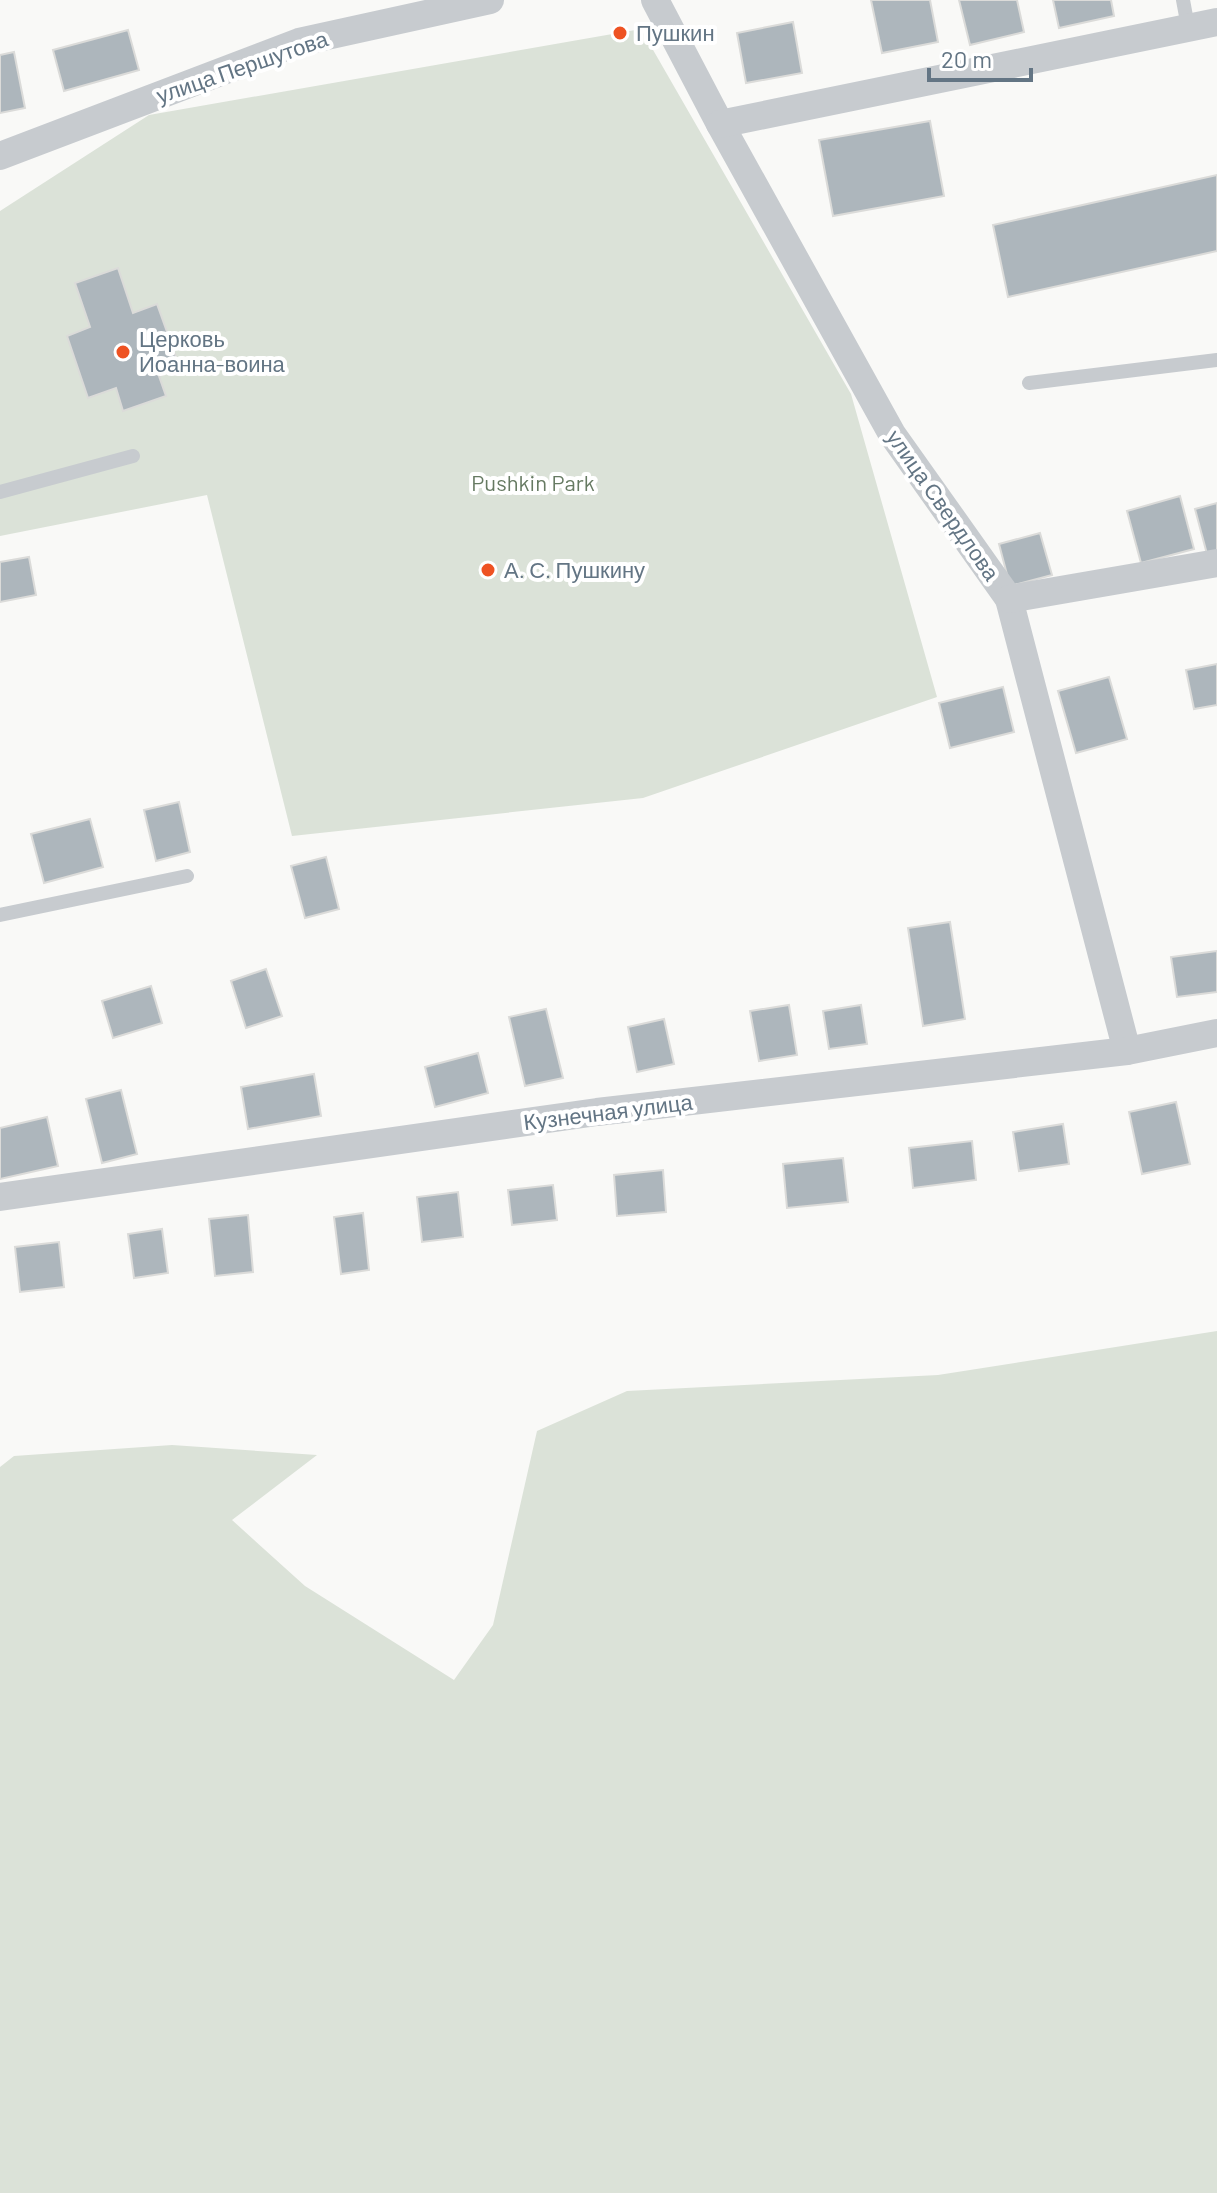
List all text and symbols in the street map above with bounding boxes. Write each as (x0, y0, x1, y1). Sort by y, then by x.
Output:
place label: Пушкин (636, 19, 715, 46)
street label: улица Першутова (153, 24, 332, 109)
marker: Пушкин (611, 24, 629, 42)
scale bar (929, 32, 1031, 82)
text: 20 m (941, 44, 992, 73)
place label: Церковь Иоанна-воина (139, 325, 286, 376)
marker: Церковь Иоанна-воина (114, 343, 132, 361)
street label: улица Свердлова (881, 424, 1006, 586)
park label: Pushkin Park (471, 469, 595, 495)
place label: А. С. Пушкину (504, 556, 645, 583)
marker: А. С. Пушкину (479, 561, 497, 579)
street label: Кузнечная улица (522, 1088, 695, 1135)

